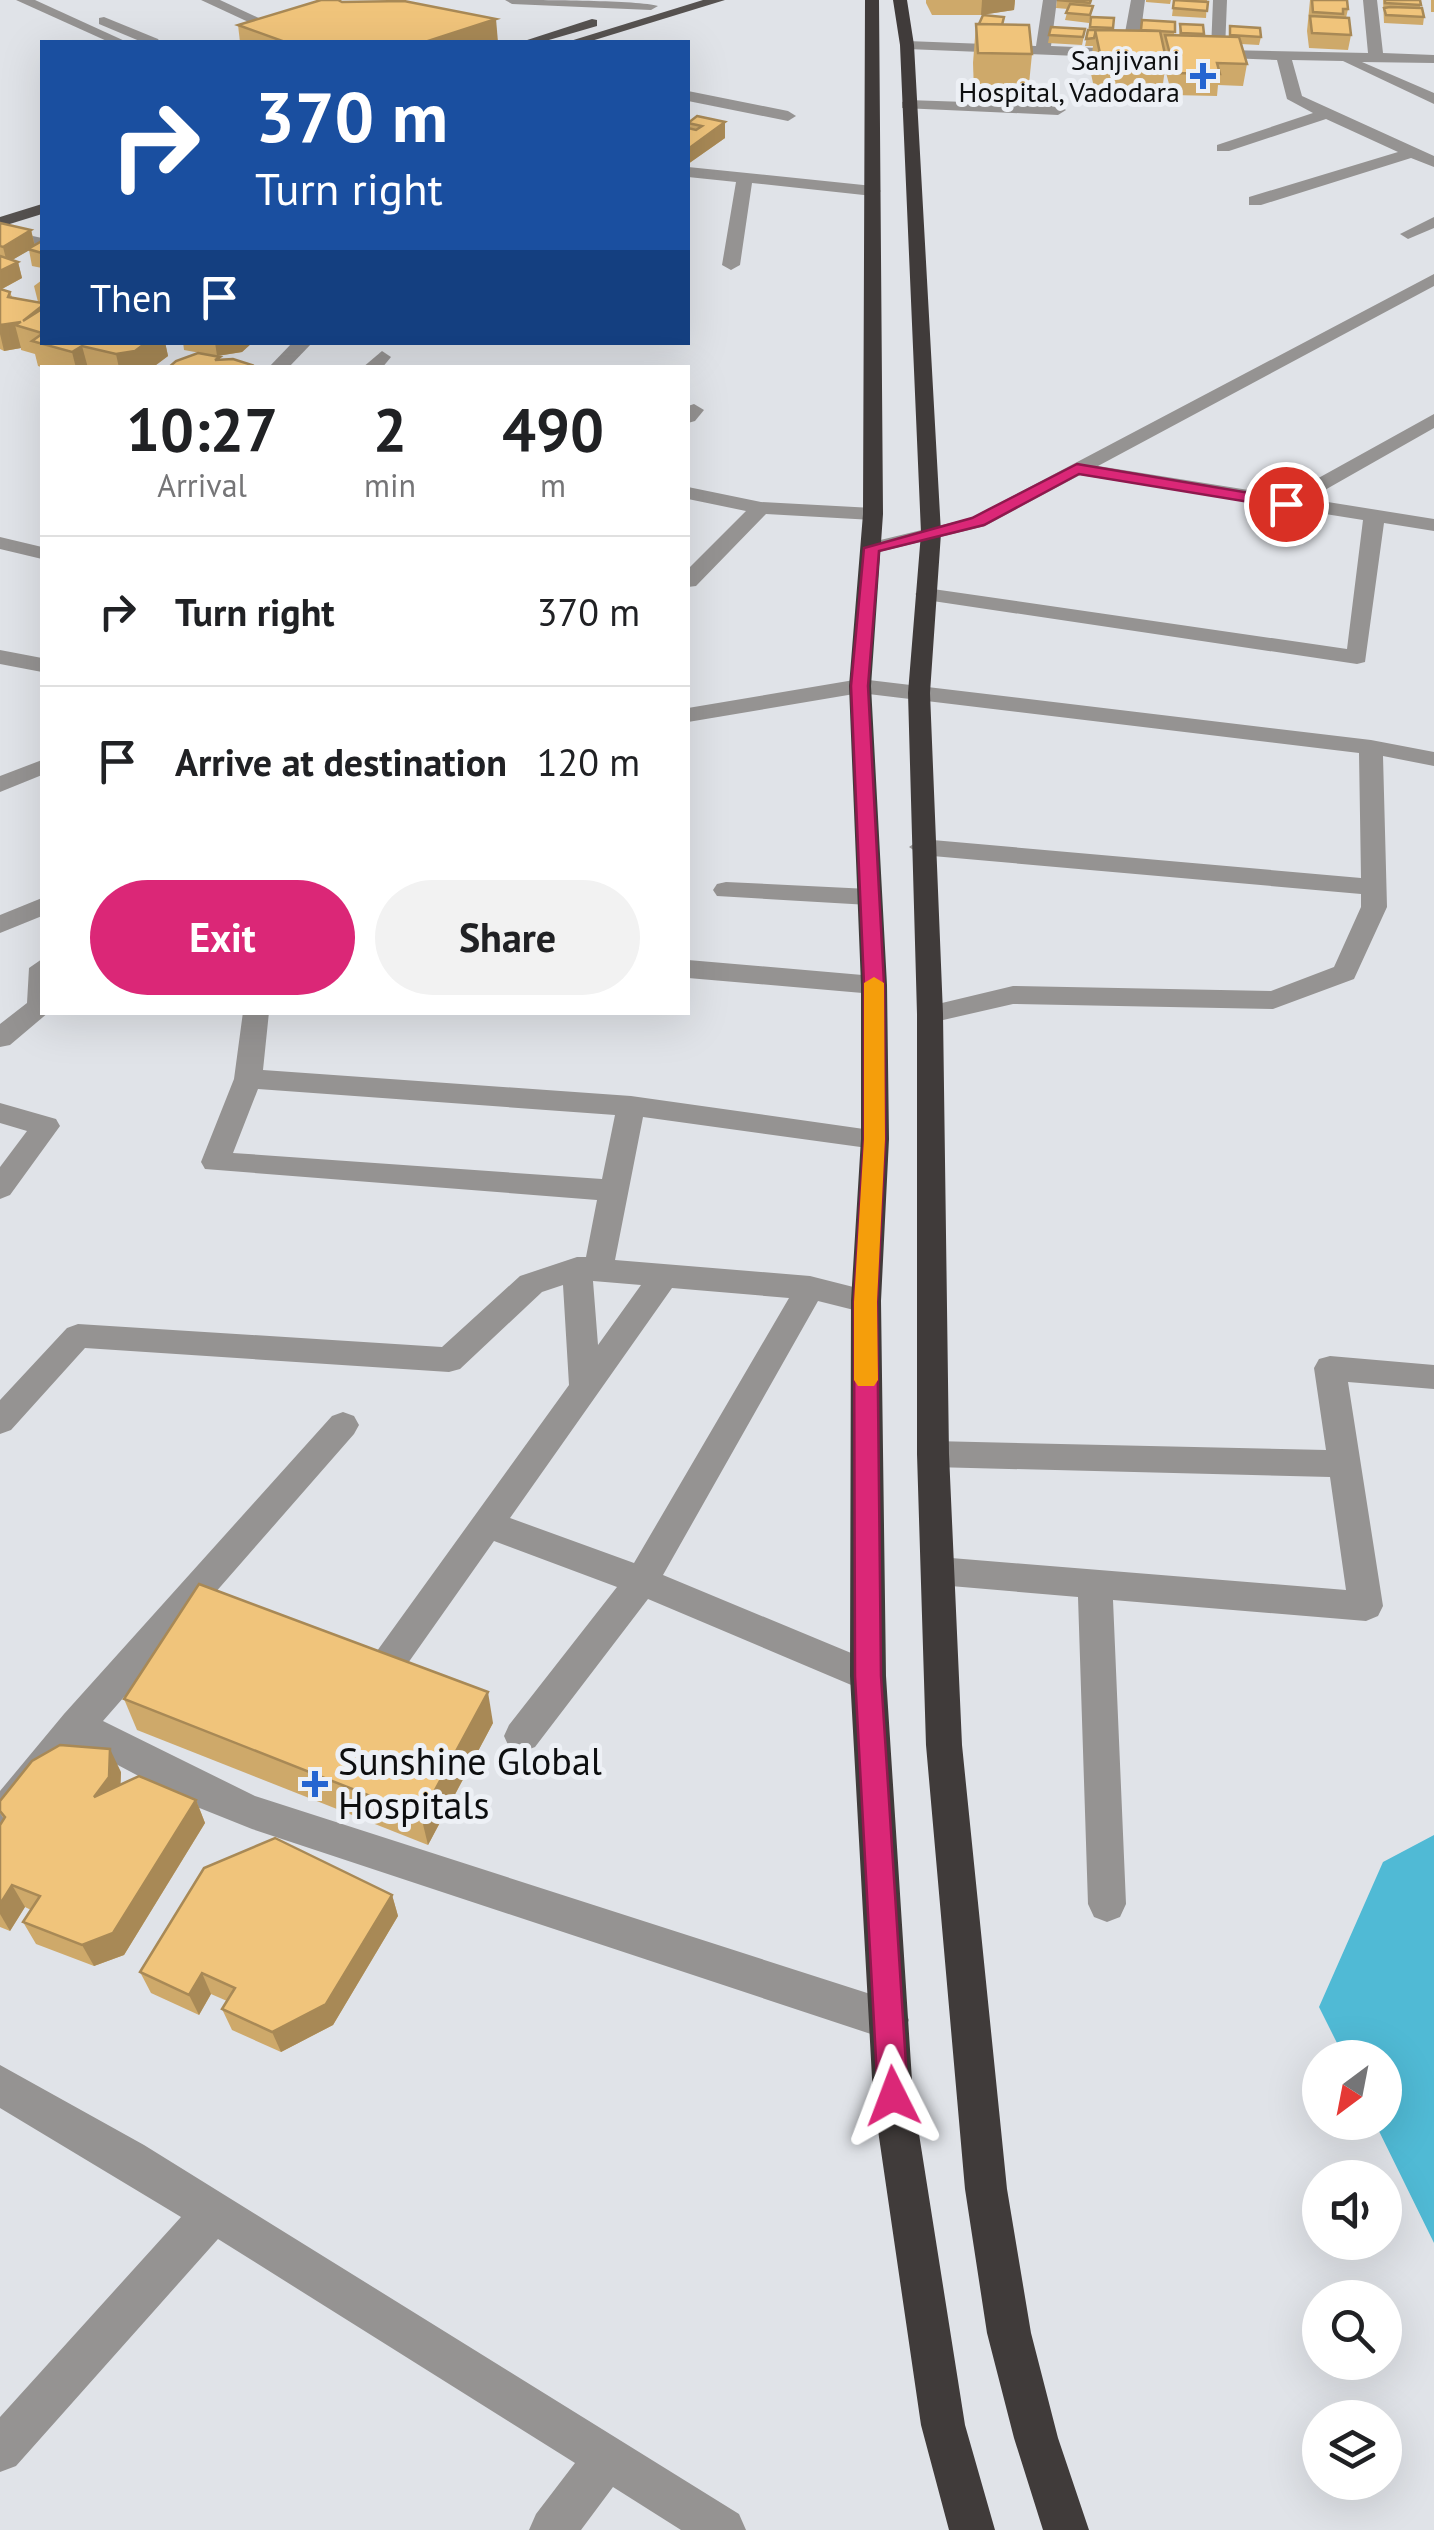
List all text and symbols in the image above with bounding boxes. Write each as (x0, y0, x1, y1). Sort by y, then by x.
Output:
place label: Sanjivani Hospital, Vadodara (959, 41, 1180, 110)
marker: Sanjivani Hospital, Vadodara (1190, 63, 1216, 89)
text: 370 m (255, 71, 448, 161)
icon: right (90, 80, 220, 210)
text: Turn right (255, 159, 443, 217)
icon: arrive (192, 270, 247, 325)
text: Then (90, 273, 172, 322)
text: 10:27 (126, 390, 278, 468)
text: 2 (373, 390, 407, 468)
text: 490 (502, 390, 604, 468)
pin (1244, 462, 1329, 547)
text: Arrival (157, 464, 247, 506)
text: min (364, 464, 416, 506)
text: m (540, 464, 566, 506)
icon: arrive (1259, 477, 1314, 532)
icon: right (90, 584, 145, 639)
text: Turn right (175, 587, 335, 636)
text: 370 m (537, 587, 640, 636)
icon: arrive (90, 734, 145, 789)
text: Arrive at destination (175, 737, 507, 786)
text: 120 m (537, 737, 640, 786)
button: Exit (90, 880, 355, 995)
button: Share (375, 880, 640, 995)
place label: Sunshine Global Hospitals (338, 1736, 602, 1829)
marker: Sunshine Global Hospitals (302, 1771, 328, 1797)
north arrow (1302, 2040, 1402, 2140)
map controls (1302, 2040, 1402, 2500)
position arrow (841, 2044, 945, 2148)
button: sound (1302, 2160, 1402, 2260)
button: search (1302, 2280, 1402, 2380)
button: layers (1302, 2400, 1402, 2500)

